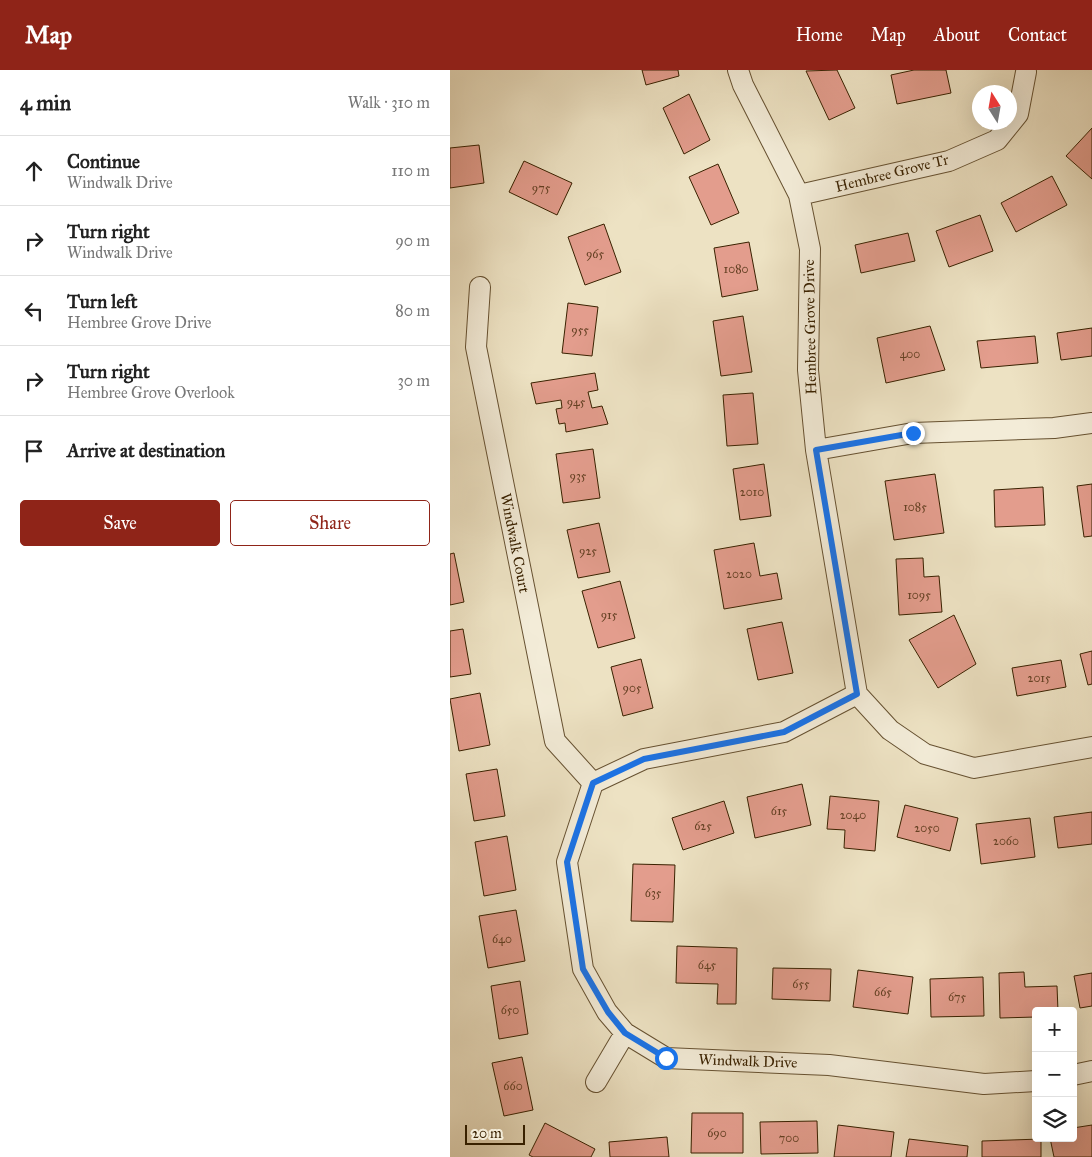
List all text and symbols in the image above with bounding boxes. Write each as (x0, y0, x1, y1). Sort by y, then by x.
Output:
text: Map (25, 20, 72, 50)
text: Home (796, 24, 843, 46)
text: Map (871, 24, 906, 46)
text: About (934, 24, 980, 46)
text: Contact (1008, 24, 1067, 46)
north arrow (972, 85, 1017, 130)
text: 4 min (20, 90, 71, 116)
text: Walk · 310 m (348, 93, 430, 112)
text: Continue (67, 150, 140, 173)
street label: Hembree Grove Tr (833, 150, 951, 196)
icon: ahead (20, 157, 48, 185)
text: 110 m (391, 161, 430, 180)
text: Windwalk Drive (67, 173, 173, 192)
house number: 975 (532, 181, 551, 195)
text: Turn right (67, 220, 150, 243)
icon: right (20, 227, 48, 255)
text: 90 m (395, 231, 430, 250)
text: Windwalk Drive (67, 243, 173, 262)
house number: 965 (586, 247, 605, 261)
street label: Hembree Grove Drive (800, 259, 820, 395)
house number: 1080 (723, 262, 749, 276)
text: Turn left (67, 290, 137, 313)
icon: left (20, 297, 48, 325)
text: 80 m (395, 301, 430, 320)
text: Hembree Grove Drive (67, 313, 211, 332)
house number: 955 (571, 323, 589, 337)
house number: 400 (900, 347, 920, 361)
text: Turn right (67, 360, 150, 383)
icon: right (20, 367, 48, 395)
text: 30 m (397, 371, 430, 390)
text: Hembree Grove Overlook (67, 383, 235, 402)
house number: 945 (567, 395, 586, 409)
route end (902, 422, 925, 445)
icon: arrive (20, 437, 48, 465)
text: Arrive at destination (67, 439, 225, 462)
house number: 935 (570, 469, 587, 483)
house number: 2010 (740, 485, 764, 499)
street label: Windwalk Court (497, 492, 534, 595)
button: Save (20, 500, 220, 546)
button: Share (230, 500, 430, 546)
house number: 1085 (903, 500, 927, 514)
house number: 925 (579, 544, 597, 558)
house number: 2020 (726, 567, 752, 581)
house number: 1095 (907, 588, 931, 602)
house number: 915 (601, 608, 618, 622)
house number: 2015 (1027, 671, 1051, 685)
house number: 905 (622, 681, 642, 695)
house number: 615 (771, 804, 788, 818)
house number: 2040 (840, 808, 866, 822)
house number: 625 (694, 819, 712, 833)
house number: 2050 (914, 821, 940, 835)
house number: 2060 (993, 834, 1019, 848)
house number: 635 (645, 886, 662, 900)
house number: 640 (492, 932, 512, 946)
house number: 645 (698, 958, 717, 972)
house number: 655 (792, 977, 810, 991)
house number: 665 (874, 985, 892, 999)
house number: 675 (948, 990, 966, 1004)
house number: 650 (501, 1003, 519, 1017)
map controls (1032, 1007, 1077, 1142)
button: + (1032, 1007, 1077, 1052)
route start (655, 1047, 678, 1070)
street label: Windwalk Drive (698, 1050, 798, 1072)
button: − (1032, 1052, 1077, 1097)
house number: 660 (503, 1079, 523, 1093)
button: layers (1032, 1097, 1077, 1142)
scale bar (465, 1122, 525, 1145)
text: 20 m (472, 1125, 502, 1142)
house number: 690 (707, 1126, 727, 1140)
house number: 700 (779, 1131, 799, 1145)

